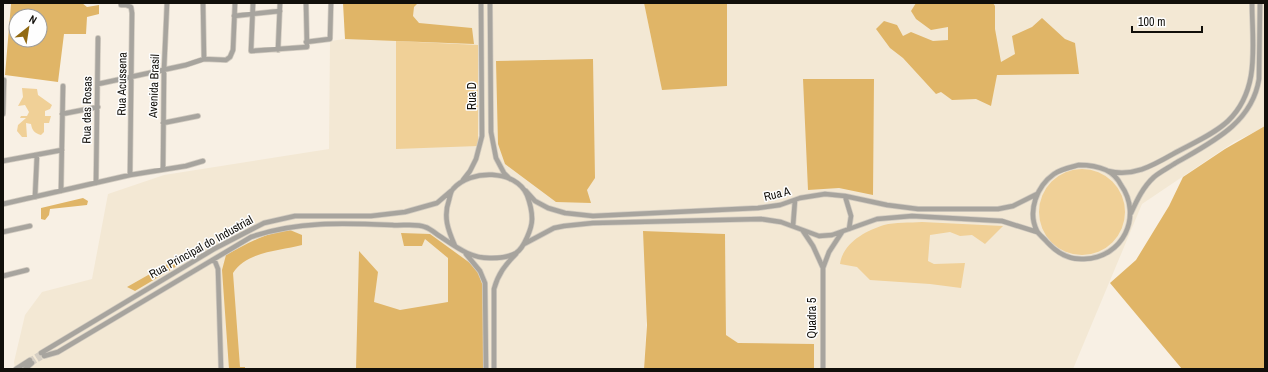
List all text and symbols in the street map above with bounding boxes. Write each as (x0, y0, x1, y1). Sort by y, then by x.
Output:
north arrow (8, 8, 48, 48)
scale bar (1132, 8, 1202, 34)
text: N (27, 12, 39, 27)
text: 100 m (1138, 14, 1165, 30)
street label: Rua Acussena (113, 52, 131, 116)
street label: Avenida Brasil (145, 54, 163, 119)
street label: Rua das Rosas (78, 76, 96, 144)
street label: Rua D (464, 82, 480, 110)
street label: Rua A (762, 183, 792, 205)
street label: Rua Principal do Industrial (146, 212, 256, 282)
street label: Quadra 5 (804, 297, 820, 339)

